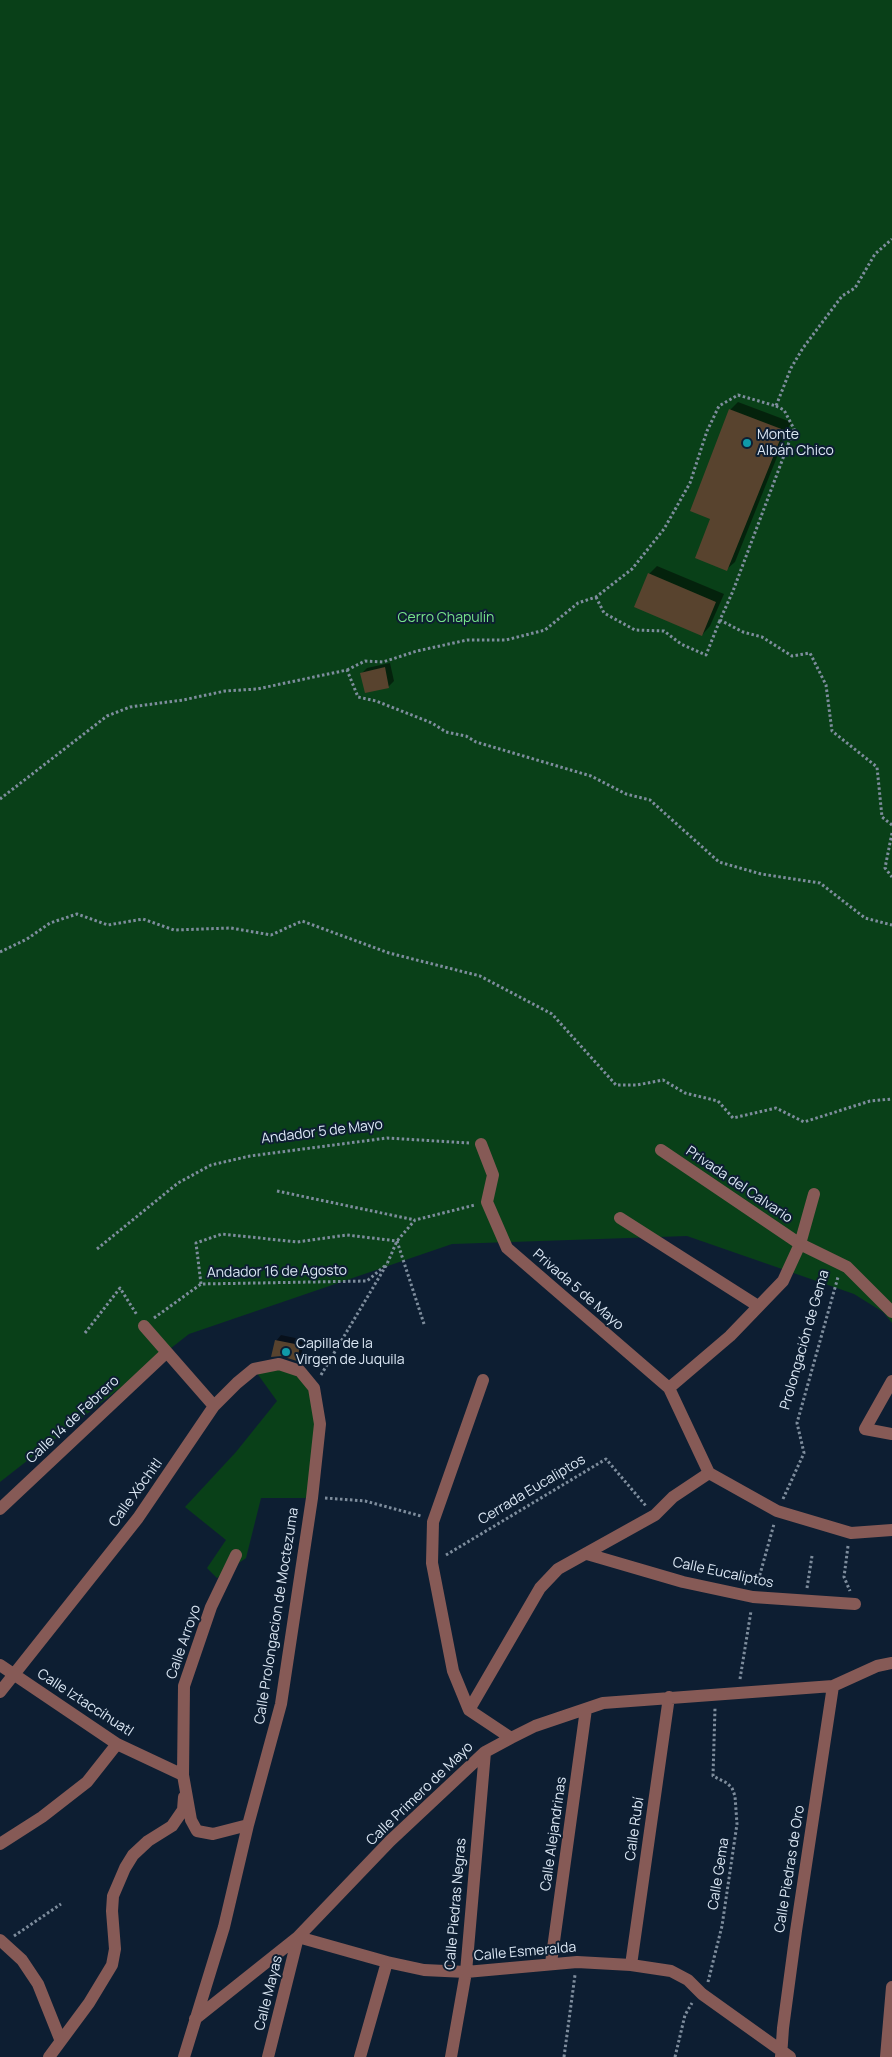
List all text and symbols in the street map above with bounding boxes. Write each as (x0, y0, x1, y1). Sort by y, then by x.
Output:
place label: Monte Albán Chico (757, 427, 834, 460)
marker: Monte Albán Chico (741, 437, 753, 449)
park label: Cerro Chapulín (398, 610, 494, 626)
street label: Andador 5 de Mayo (260, 1116, 384, 1148)
street label: Privada del Calvario (683, 1143, 795, 1227)
street label: Privada 5 de Mayo (529, 1246, 627, 1334)
street label: Andador 16 de Agosto (207, 1262, 347, 1282)
street label: Prolongación de Gema (777, 1268, 833, 1412)
place label: Capilla de la Virgen de Juquila (296, 1336, 405, 1368)
marker: Capilla de la Virgen de Juquila (280, 1346, 292, 1358)
street label: Calle 14 de Febrero (23, 1373, 123, 1467)
street label: Cerrada Eucaliptos (475, 1451, 589, 1529)
street label: Calle Xóchitl (106, 1456, 166, 1530)
street label: Calle Prolongacion de Moctezuma (252, 1507, 302, 1725)
street label: Calle Eucaliptos (671, 1554, 775, 1592)
street label: Calle Arroyo (163, 1603, 205, 1681)
street label: Calle Iztaccíhuatl (34, 1666, 136, 1740)
street label: Calle Primero de Mayo (363, 1739, 477, 1849)
street label: Calle Alejandrinas (538, 1776, 570, 1892)
street label: Calle Rubí (622, 1796, 648, 1862)
street label: Calle Piedras de Oro (772, 1804, 808, 1934)
street label: Calle Piedras Negras (442, 1837, 470, 1971)
street label: Calle Gema (705, 1837, 733, 1911)
street label: Calle Esmeralda (473, 1939, 577, 1965)
street label: Calle Mayas (252, 1954, 286, 2032)

